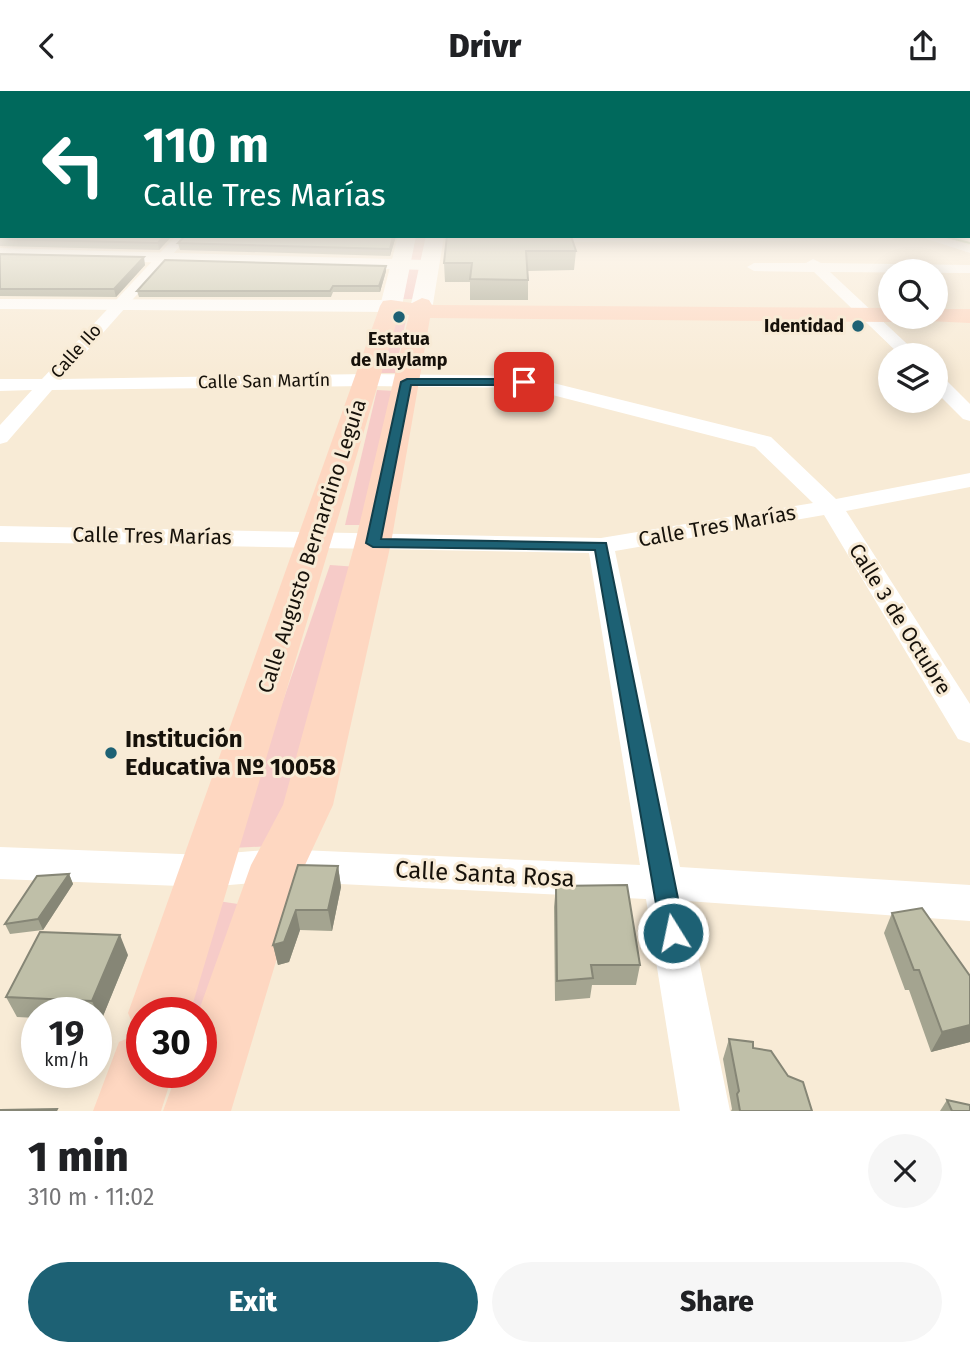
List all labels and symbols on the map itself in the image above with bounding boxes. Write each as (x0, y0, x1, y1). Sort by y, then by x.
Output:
marker: Estatua de Naylamp (391, 309, 407, 325)
place label: Identidad (764, 315, 844, 337)
marker: Identidad (850, 318, 866, 334)
street label: Calle Ilo (46, 319, 106, 383)
place label: Estatua de Naylamp (351, 328, 448, 371)
pin (494, 352, 554, 412)
street label: Calle San Martín (198, 369, 330, 393)
street label: Calle Augusto Bernardino Leguía (252, 396, 372, 696)
street label: Calle Tres Marías (636, 499, 798, 553)
street label: Calle Tres Marías (72, 522, 232, 550)
street label: Calle 3 de Octubre (843, 539, 957, 699)
place label: Institución Educativa Nº 10058 (125, 725, 336, 781)
marker: Institución Educativa Nº 10058 (103, 745, 119, 761)
street label: Calle Santa Rosa (395, 855, 575, 893)
position arrow (636, 896, 710, 970)
speed limit sign: 30 (126, 997, 217, 1088)

